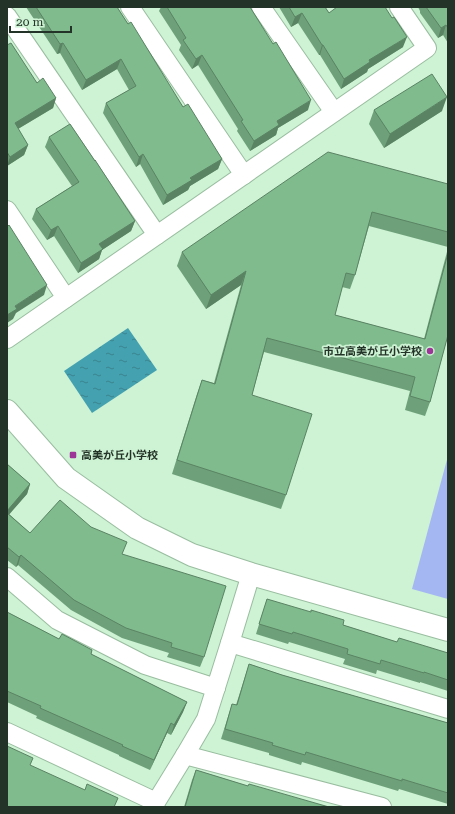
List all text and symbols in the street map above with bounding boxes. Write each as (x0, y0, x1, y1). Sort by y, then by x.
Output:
scale bar (10, 8, 71, 34)
text: 20 m (16, 15, 43, 29)
place label: 市立高美が丘小学校 (323, 345, 422, 358)
marker: 市立高美が丘小学校 (425, 346, 435, 356)
place label: 高美が丘小学校 (81, 449, 158, 462)
marker: 高美が丘小学校 (68, 450, 78, 460)

